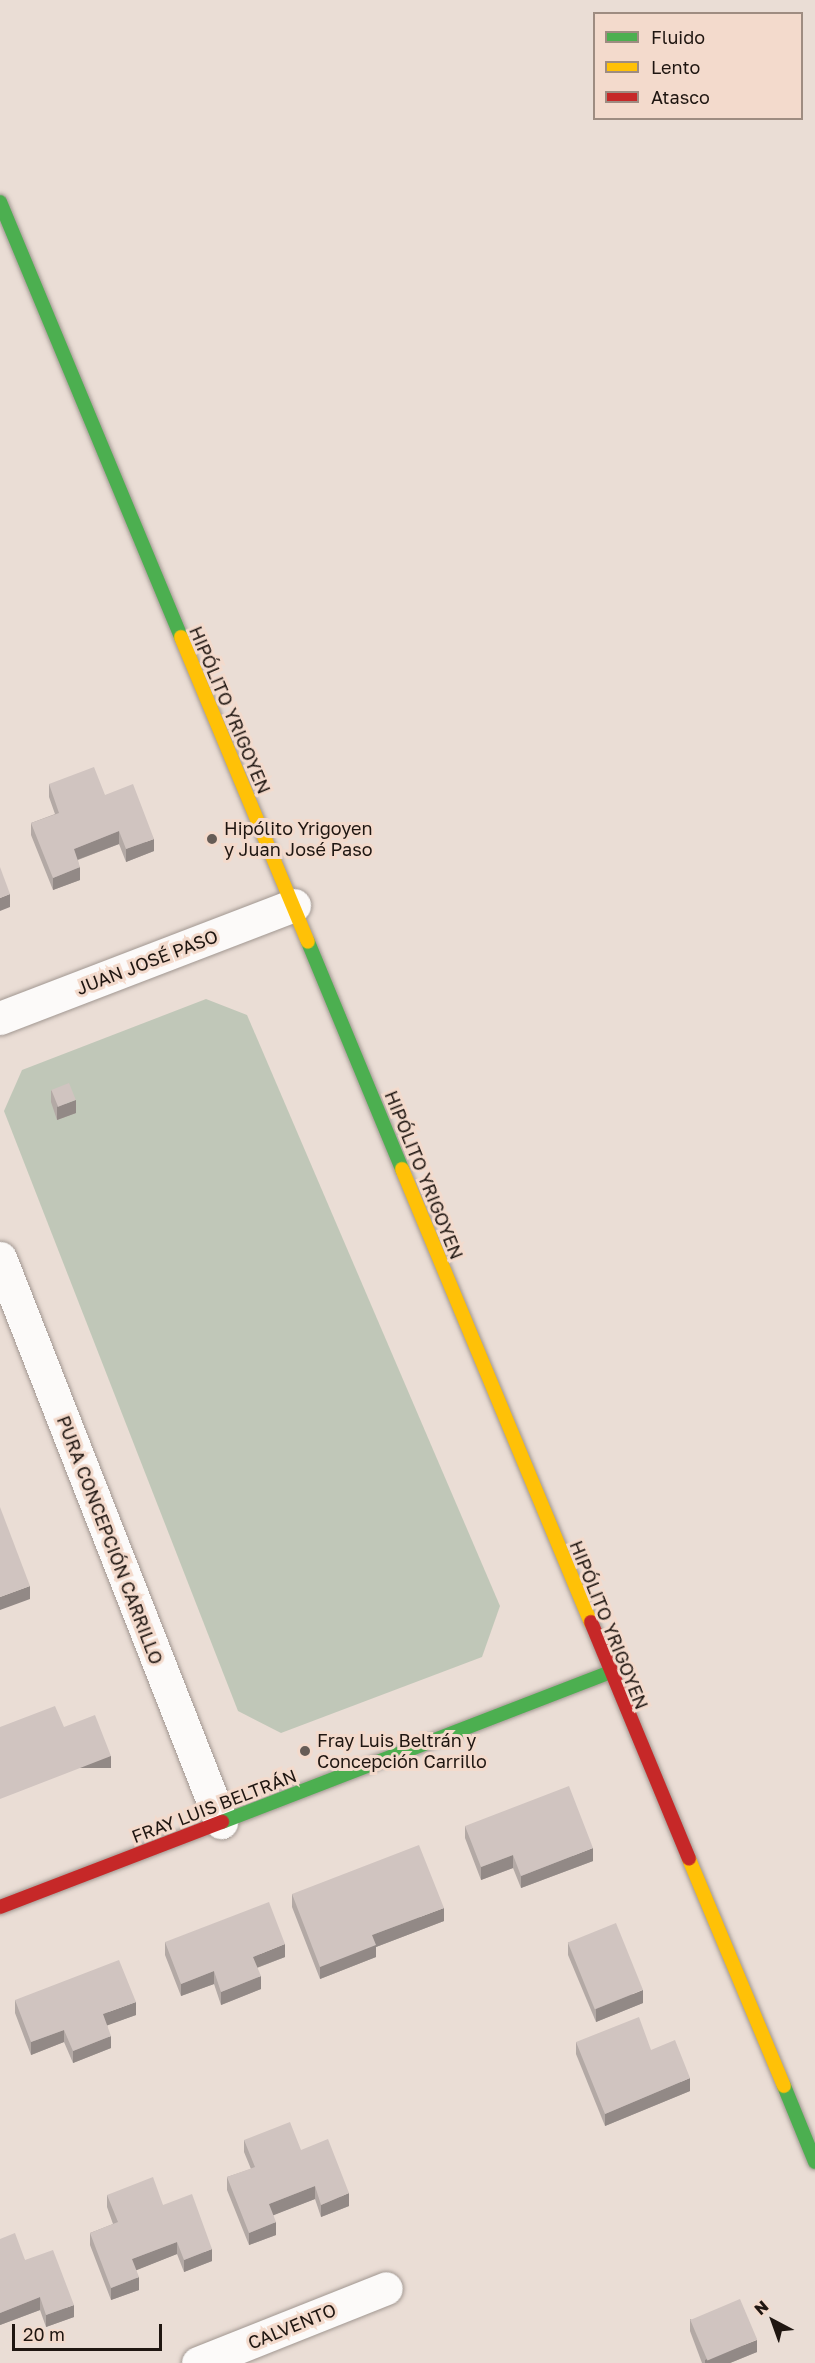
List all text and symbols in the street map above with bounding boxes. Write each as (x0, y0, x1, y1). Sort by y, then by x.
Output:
legend (593, 12, 803, 120)
text: Fluido (651, 26, 705, 48)
text: Lento (651, 56, 700, 78)
text: Atasco (651, 86, 710, 108)
street label: HIPÓLITO YRIGOYEN (185, 623, 275, 797)
place label: Hipólito Yrigoyen y Juan José Paso (224, 818, 373, 860)
marker: Hipólito Yrigoyen y Juan José Paso (205, 832, 219, 846)
street label: JUAN JOSÉ PASO (73, 925, 221, 999)
street label: HIPÓLITO YRIGOYEN (380, 1087, 468, 1263)
street label: PURA CONCEPCIÓN CARRILLO (53, 1413, 167, 1667)
street label: HIPÓLITO YRIGOYEN (565, 1537, 653, 1713)
place label: Fray Luis Beltrán y Concepción Carrillo (317, 1730, 487, 1772)
marker: Fray Luis Beltrán y Concepción Carrillo (298, 1744, 312, 1758)
street label: FRAY LUIS BELTRÁN (129, 1765, 299, 1847)
north arrow (743, 2291, 803, 2351)
text: N (750, 2296, 772, 2319)
street label: CALVENTO (245, 2299, 339, 2353)
scale bar (15, 2312, 165, 2350)
text: 20 m (23, 2323, 65, 2345)

